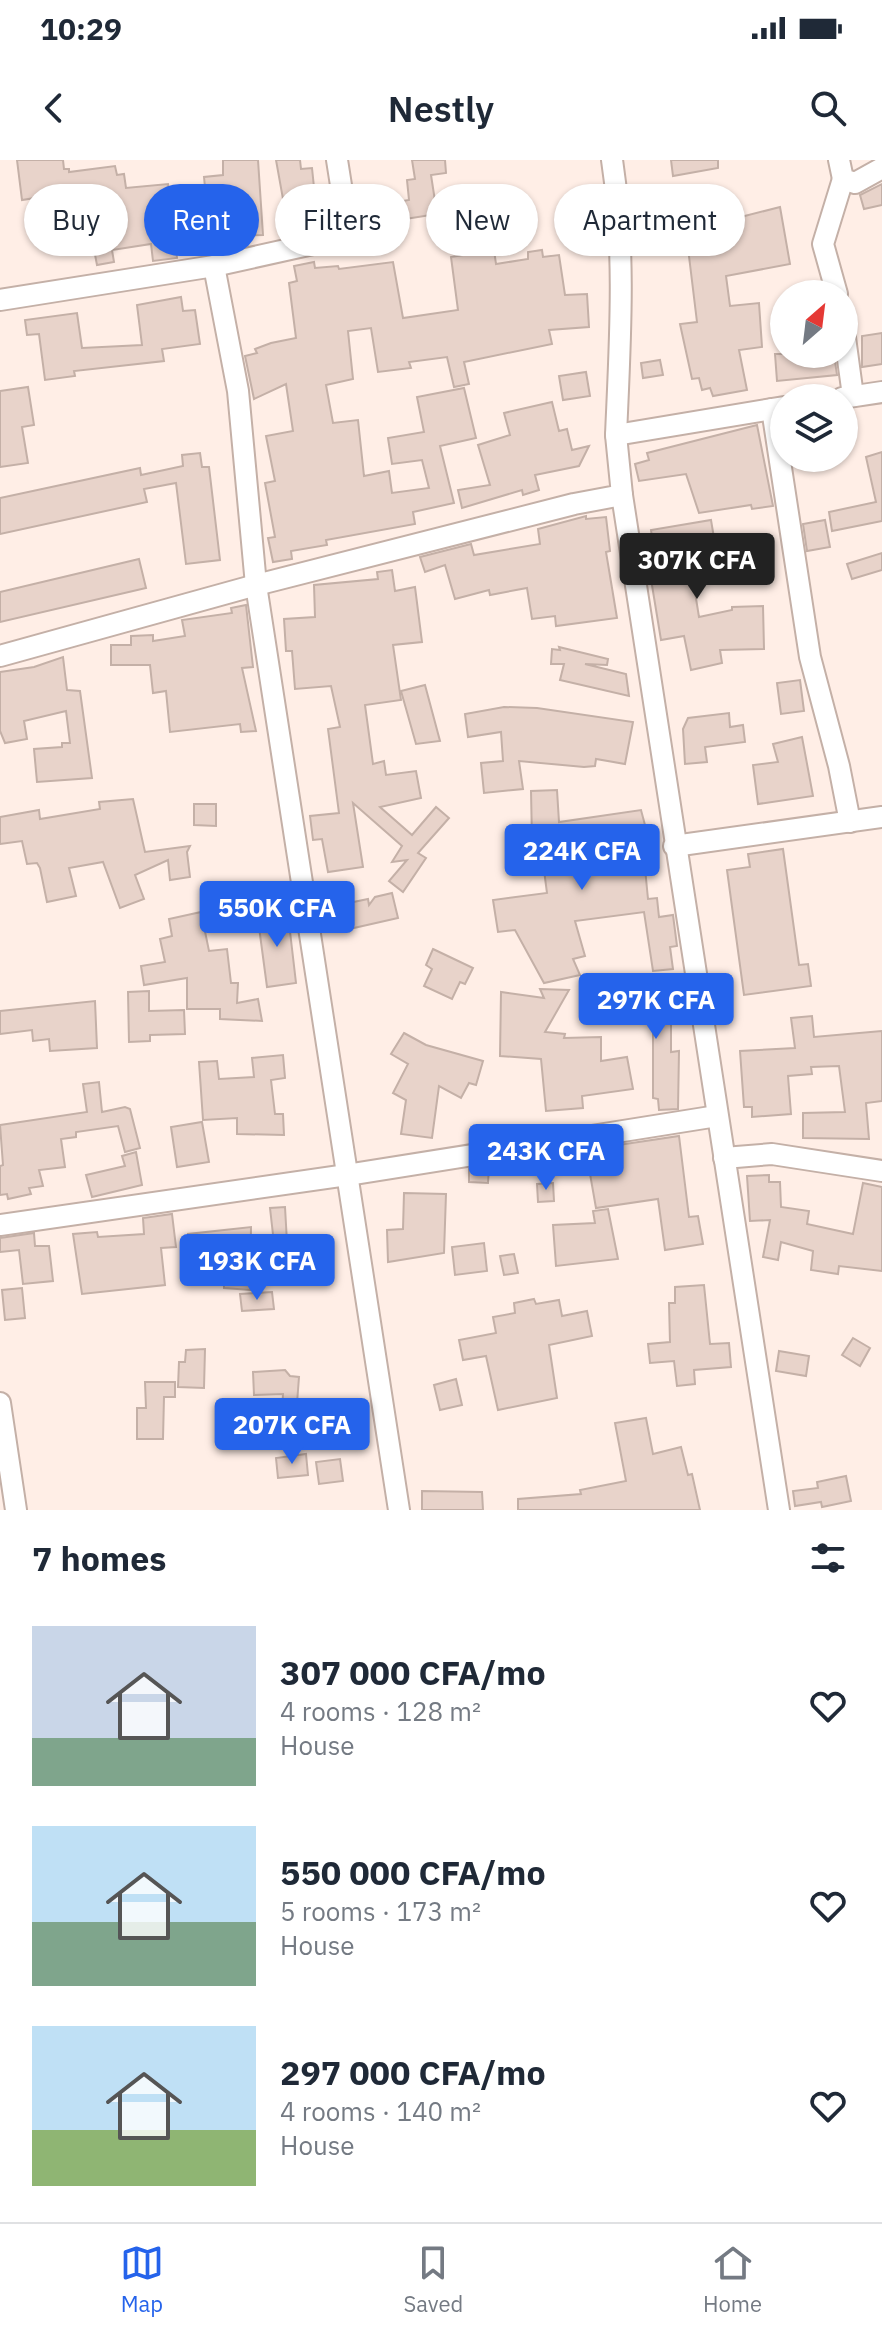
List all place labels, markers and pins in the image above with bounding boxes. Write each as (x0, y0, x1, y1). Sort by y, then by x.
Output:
pin: 307K CFA (614, 533, 780, 601)
pin: 224K CFA (499, 824, 665, 892)
pin: 550K CFA (194, 881, 360, 949)
pin: 297K CFA (573, 973, 739, 1041)
pin: 243K CFA (463, 1124, 629, 1192)
pin: 193K CFA (174, 1234, 340, 1302)
pin: 207K CFA (209, 1398, 375, 1466)

